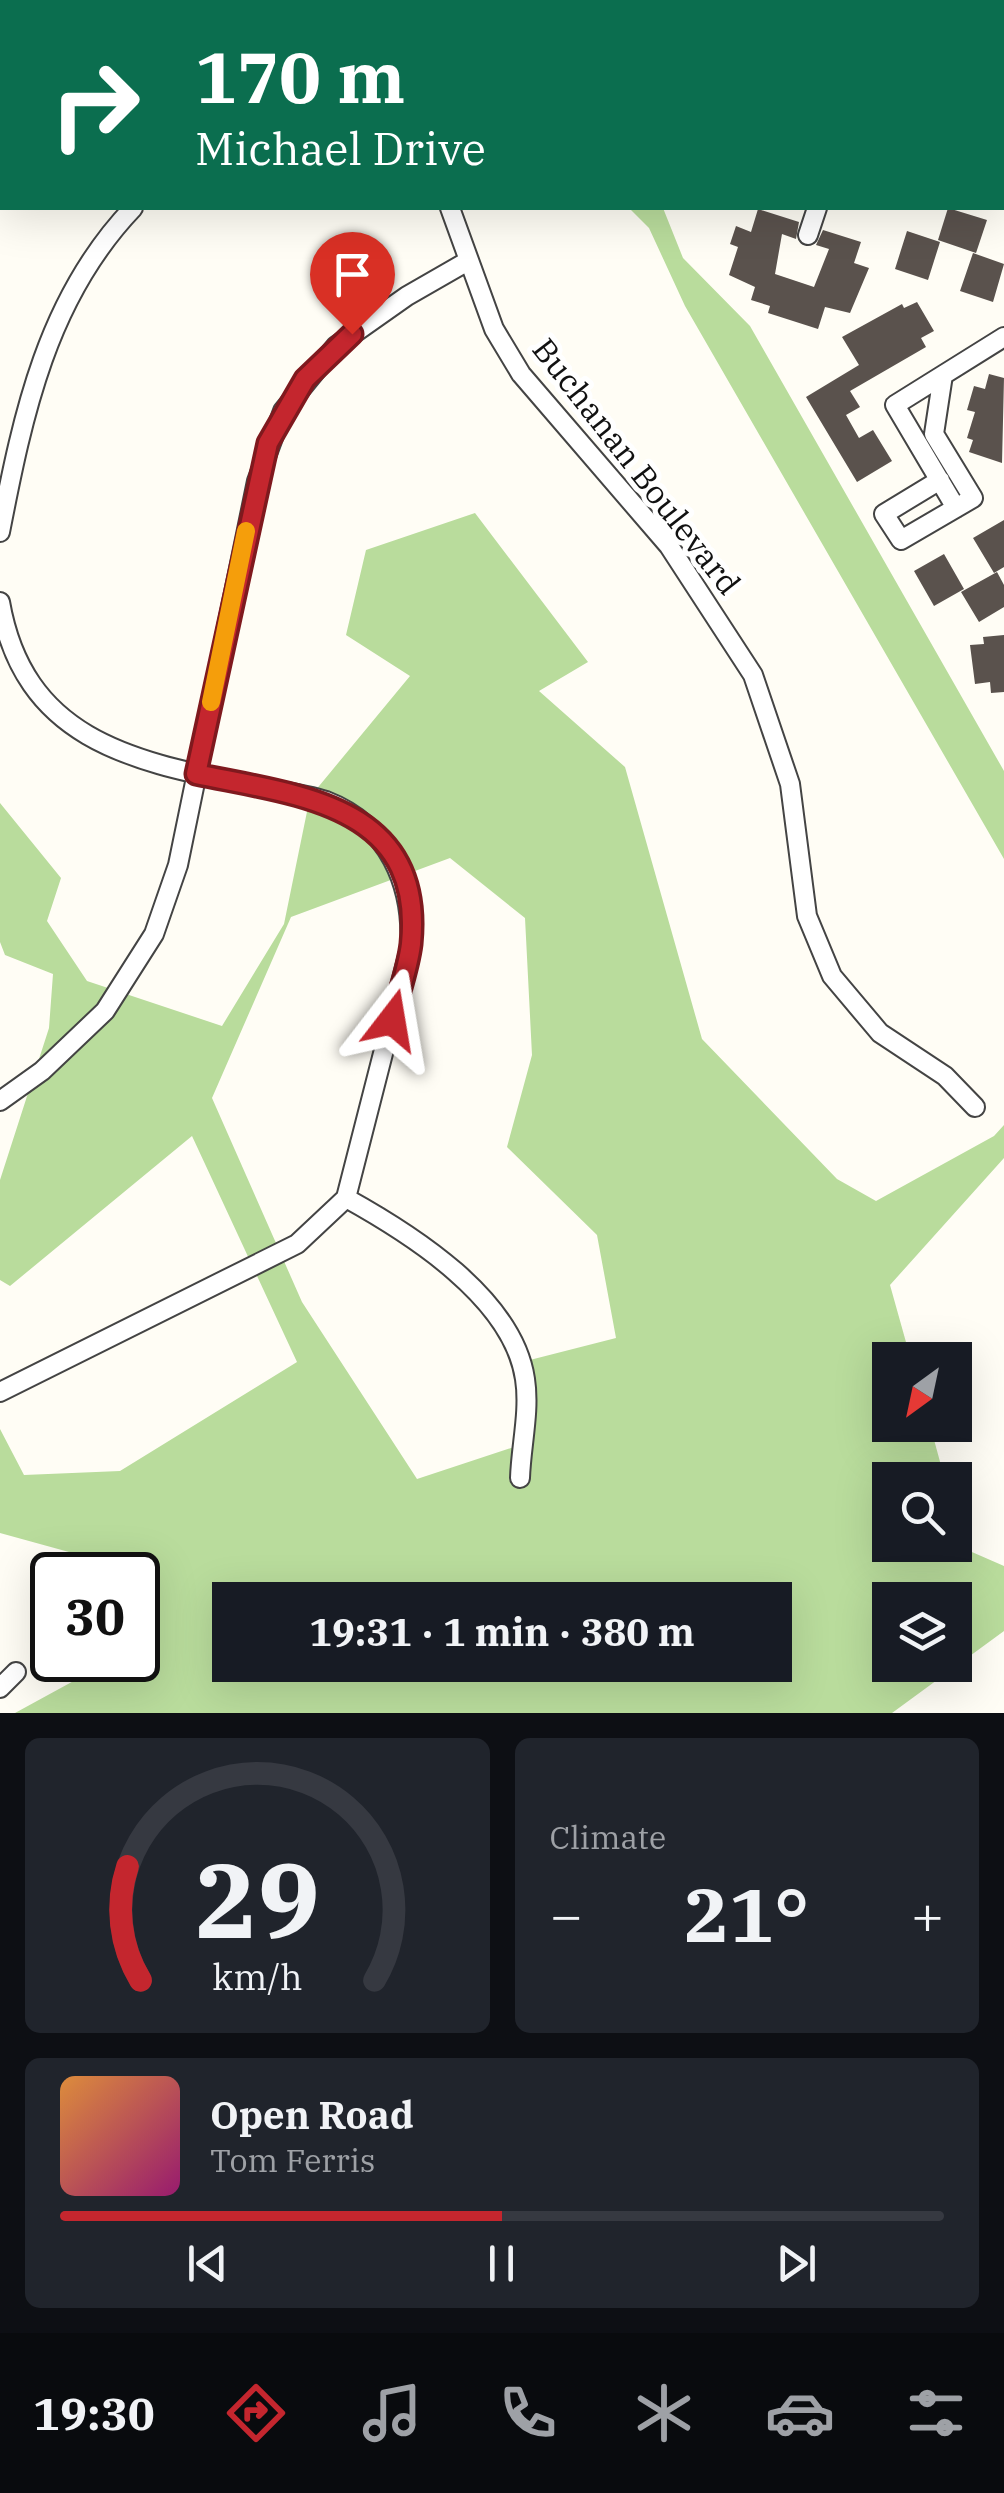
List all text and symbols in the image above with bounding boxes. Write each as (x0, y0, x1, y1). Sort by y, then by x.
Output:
text: 170 m (195, 31, 405, 122)
icon: right (30, 40, 160, 170)
text: Michael Drive (195, 119, 486, 177)
pin (310, 232, 395, 335)
icon: arrive (325, 247, 380, 302)
street label: Buchanan Boulevard (524, 329, 750, 603)
position arrow (340, 968, 444, 1072)
north arrow (872, 1342, 972, 1442)
map controls (872, 1342, 972, 1682)
button: search (872, 1462, 972, 1562)
speed limit sign: 30 (30, 1552, 160, 1682)
button: layers (872, 1582, 972, 1682)
text: 19:31 · 1 min · 380 m (309, 1607, 695, 1656)
text: Climate (550, 1816, 666, 1858)
text: 29 (195, 1831, 320, 1967)
text: 21° (684, 1865, 809, 1963)
text: − (550, 1879, 583, 1950)
text: + (911, 1879, 944, 1950)
text: km/h (212, 1953, 302, 2000)
text: Open Road (210, 2090, 414, 2139)
text: Tom Ferris (210, 2139, 375, 2181)
icon: previous (180, 2236, 235, 2291)
icon: pause (474, 2236, 529, 2291)
icon: next (769, 2236, 824, 2291)
icon: directions (221, 2378, 291, 2448)
icon: music (357, 2378, 427, 2448)
icon: phone (493, 2378, 563, 2448)
icon: climate (629, 2378, 699, 2448)
icon: car (765, 2378, 835, 2448)
icon: filters (901, 2378, 971, 2448)
text: 19:30 (33, 2384, 155, 2442)

